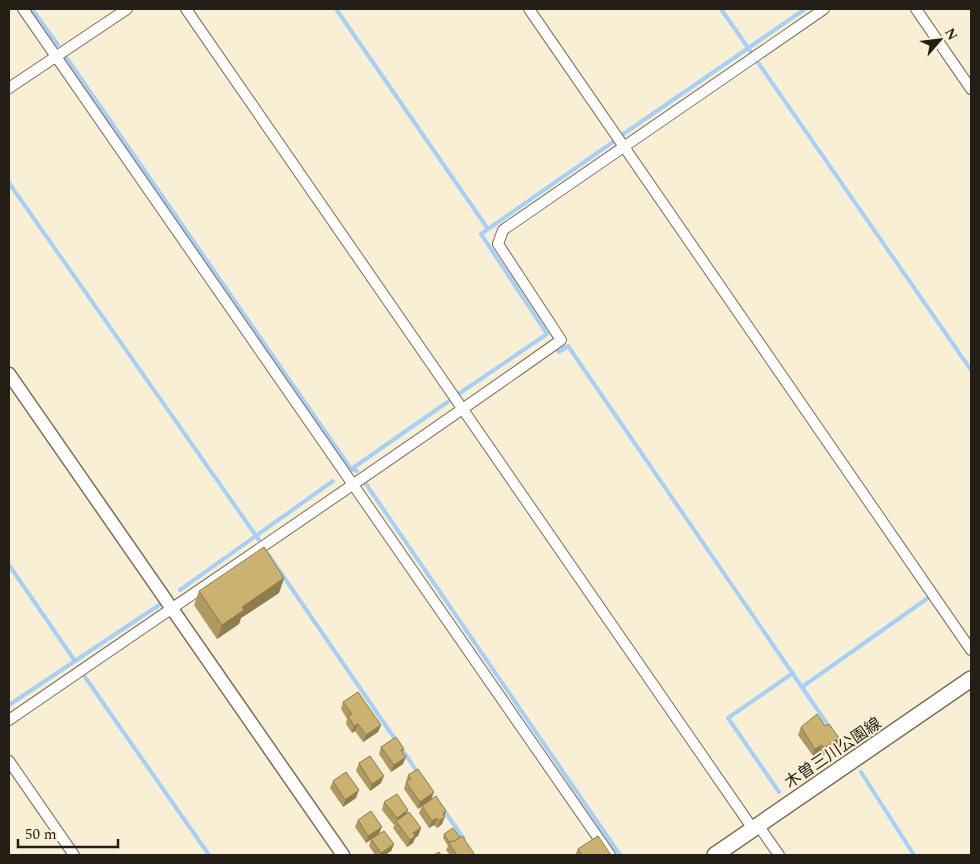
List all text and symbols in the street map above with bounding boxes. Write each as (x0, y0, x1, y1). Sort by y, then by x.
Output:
north arrow (915, 15, 965, 65)
text: N (939, 24, 963, 44)
street label: 木曽三川公園線 (780, 712, 886, 794)
scale bar (18, 816, 118, 848)
text: 50 m (25, 823, 57, 846)

